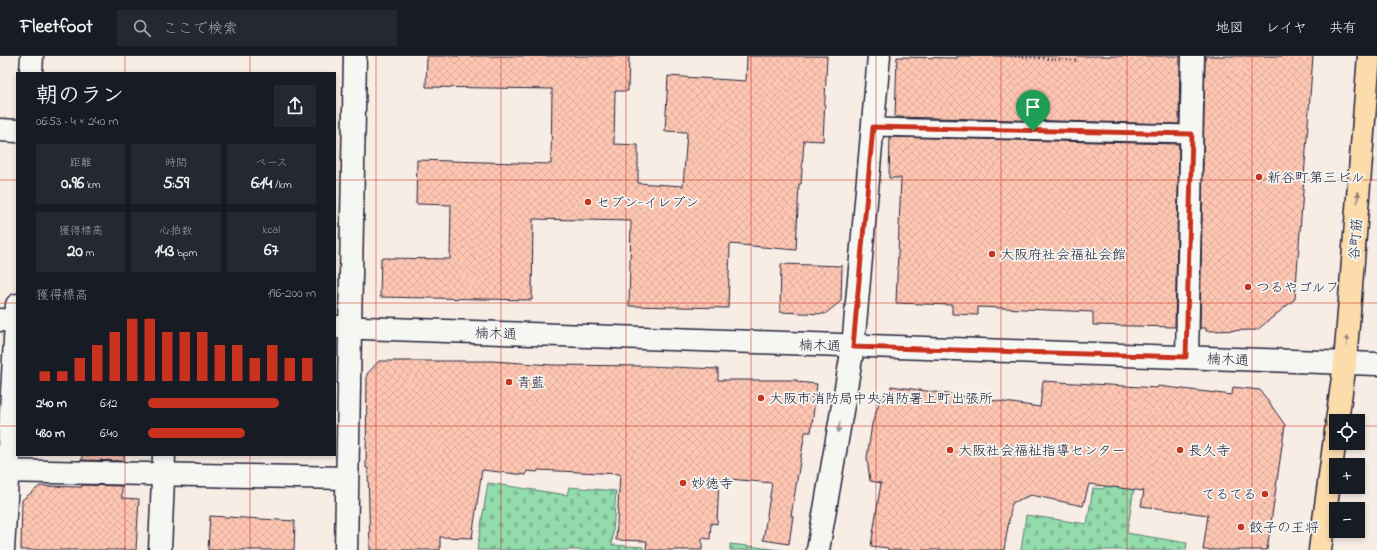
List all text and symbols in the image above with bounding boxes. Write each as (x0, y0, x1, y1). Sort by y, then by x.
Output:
search box (117, 10, 397, 46)
text: Fleetfoot (20, 14, 93, 41)
icon: search (131, 17, 153, 39)
text: ここで検索 (163, 18, 238, 40)
text: 地図 (1216, 18, 1244, 39)
text: レイヤ (1266, 18, 1307, 39)
text: 共有 (1329, 18, 1357, 39)
text: 朝のラン (36, 81, 124, 113)
button: share (274, 85, 316, 127)
pin (1016, 90, 1050, 131)
icon: arrive (1022, 96, 1044, 118)
text: 06:53 · 4 × 240 m (36, 112, 119, 131)
text: 距離 (70, 155, 92, 171)
text: 時間 (165, 155, 187, 171)
text: ペース (255, 155, 288, 171)
place label: 新谷町第三ビル (1267, 168, 1365, 189)
text: 0.96 (61, 171, 84, 196)
text: 5:59 (163, 171, 189, 196)
text: 6:14 (251, 171, 272, 196)
marker: 新谷町第三ビル (1254, 172, 1264, 182)
text: km (84, 177, 100, 193)
text: /km (272, 177, 292, 193)
one-way arrow (1355, 191, 1362, 203)
place label: セブン-イレブン (596, 193, 699, 214)
marker: セブン-イレブン (583, 197, 593, 207)
street label: 谷町筋 (1344, 217, 1369, 261)
text: kcal (263, 222, 280, 238)
text: 獲得標高 (59, 223, 103, 239)
text: 心拍数 (159, 223, 192, 239)
text: 67 (264, 238, 279, 263)
text: 20 (67, 239, 83, 264)
text: 143 (155, 239, 174, 264)
text: m (83, 245, 94, 261)
text: bpm (174, 245, 197, 261)
place label: 大阪府社会福祉会館 (1000, 245, 1126, 266)
marker: 大阪府社会福祉会館 (987, 249, 997, 259)
place label: つるやゴルフ (1256, 278, 1339, 299)
marker: つるやゴルフ (1243, 282, 1253, 292)
text: 196–200 m (267, 284, 316, 303)
text: 獲得標高 (36, 286, 88, 305)
street label: 楠木通 (475, 323, 517, 346)
street label: 楠木通 (799, 335, 841, 358)
one-way arrow (1343, 335, 1350, 347)
street label: 楠木通 (1206, 349, 1249, 372)
place label: 青藍 (517, 373, 545, 394)
marker: 青藍 (504, 377, 514, 387)
place label: 大阪市消防局中央消防署上町出張所 (769, 389, 993, 410)
marker: 大阪市消防局中央消防署上町出張所 (756, 393, 766, 403)
text: 240 m (36, 394, 67, 413)
text: 6:12 (100, 394, 117, 413)
map controls (1329, 414, 1365, 538)
button: locate (1329, 414, 1365, 450)
one-way arrow (836, 420, 842, 433)
text: 480 m (36, 424, 65, 443)
text: 6:40 (100, 424, 118, 443)
place label: 大阪社会福祉指導センター (958, 441, 1125, 462)
place label: 長久寺 (1188, 441, 1230, 462)
marker: 大阪社会福祉指導センター (945, 445, 955, 455)
marker: 長久寺 (1175, 445, 1185, 455)
button: + (1329, 458, 1365, 494)
place label: 妙徳寺 (691, 474, 733, 495)
marker: 妙徳寺 (678, 478, 688, 488)
place label: てるてる (1202, 485, 1257, 506)
marker: てるてる (1260, 489, 1270, 499)
button: − (1329, 502, 1365, 538)
place label: 餃子の王将 (1249, 518, 1319, 539)
marker: 餃子の王将 (1236, 522, 1246, 532)

